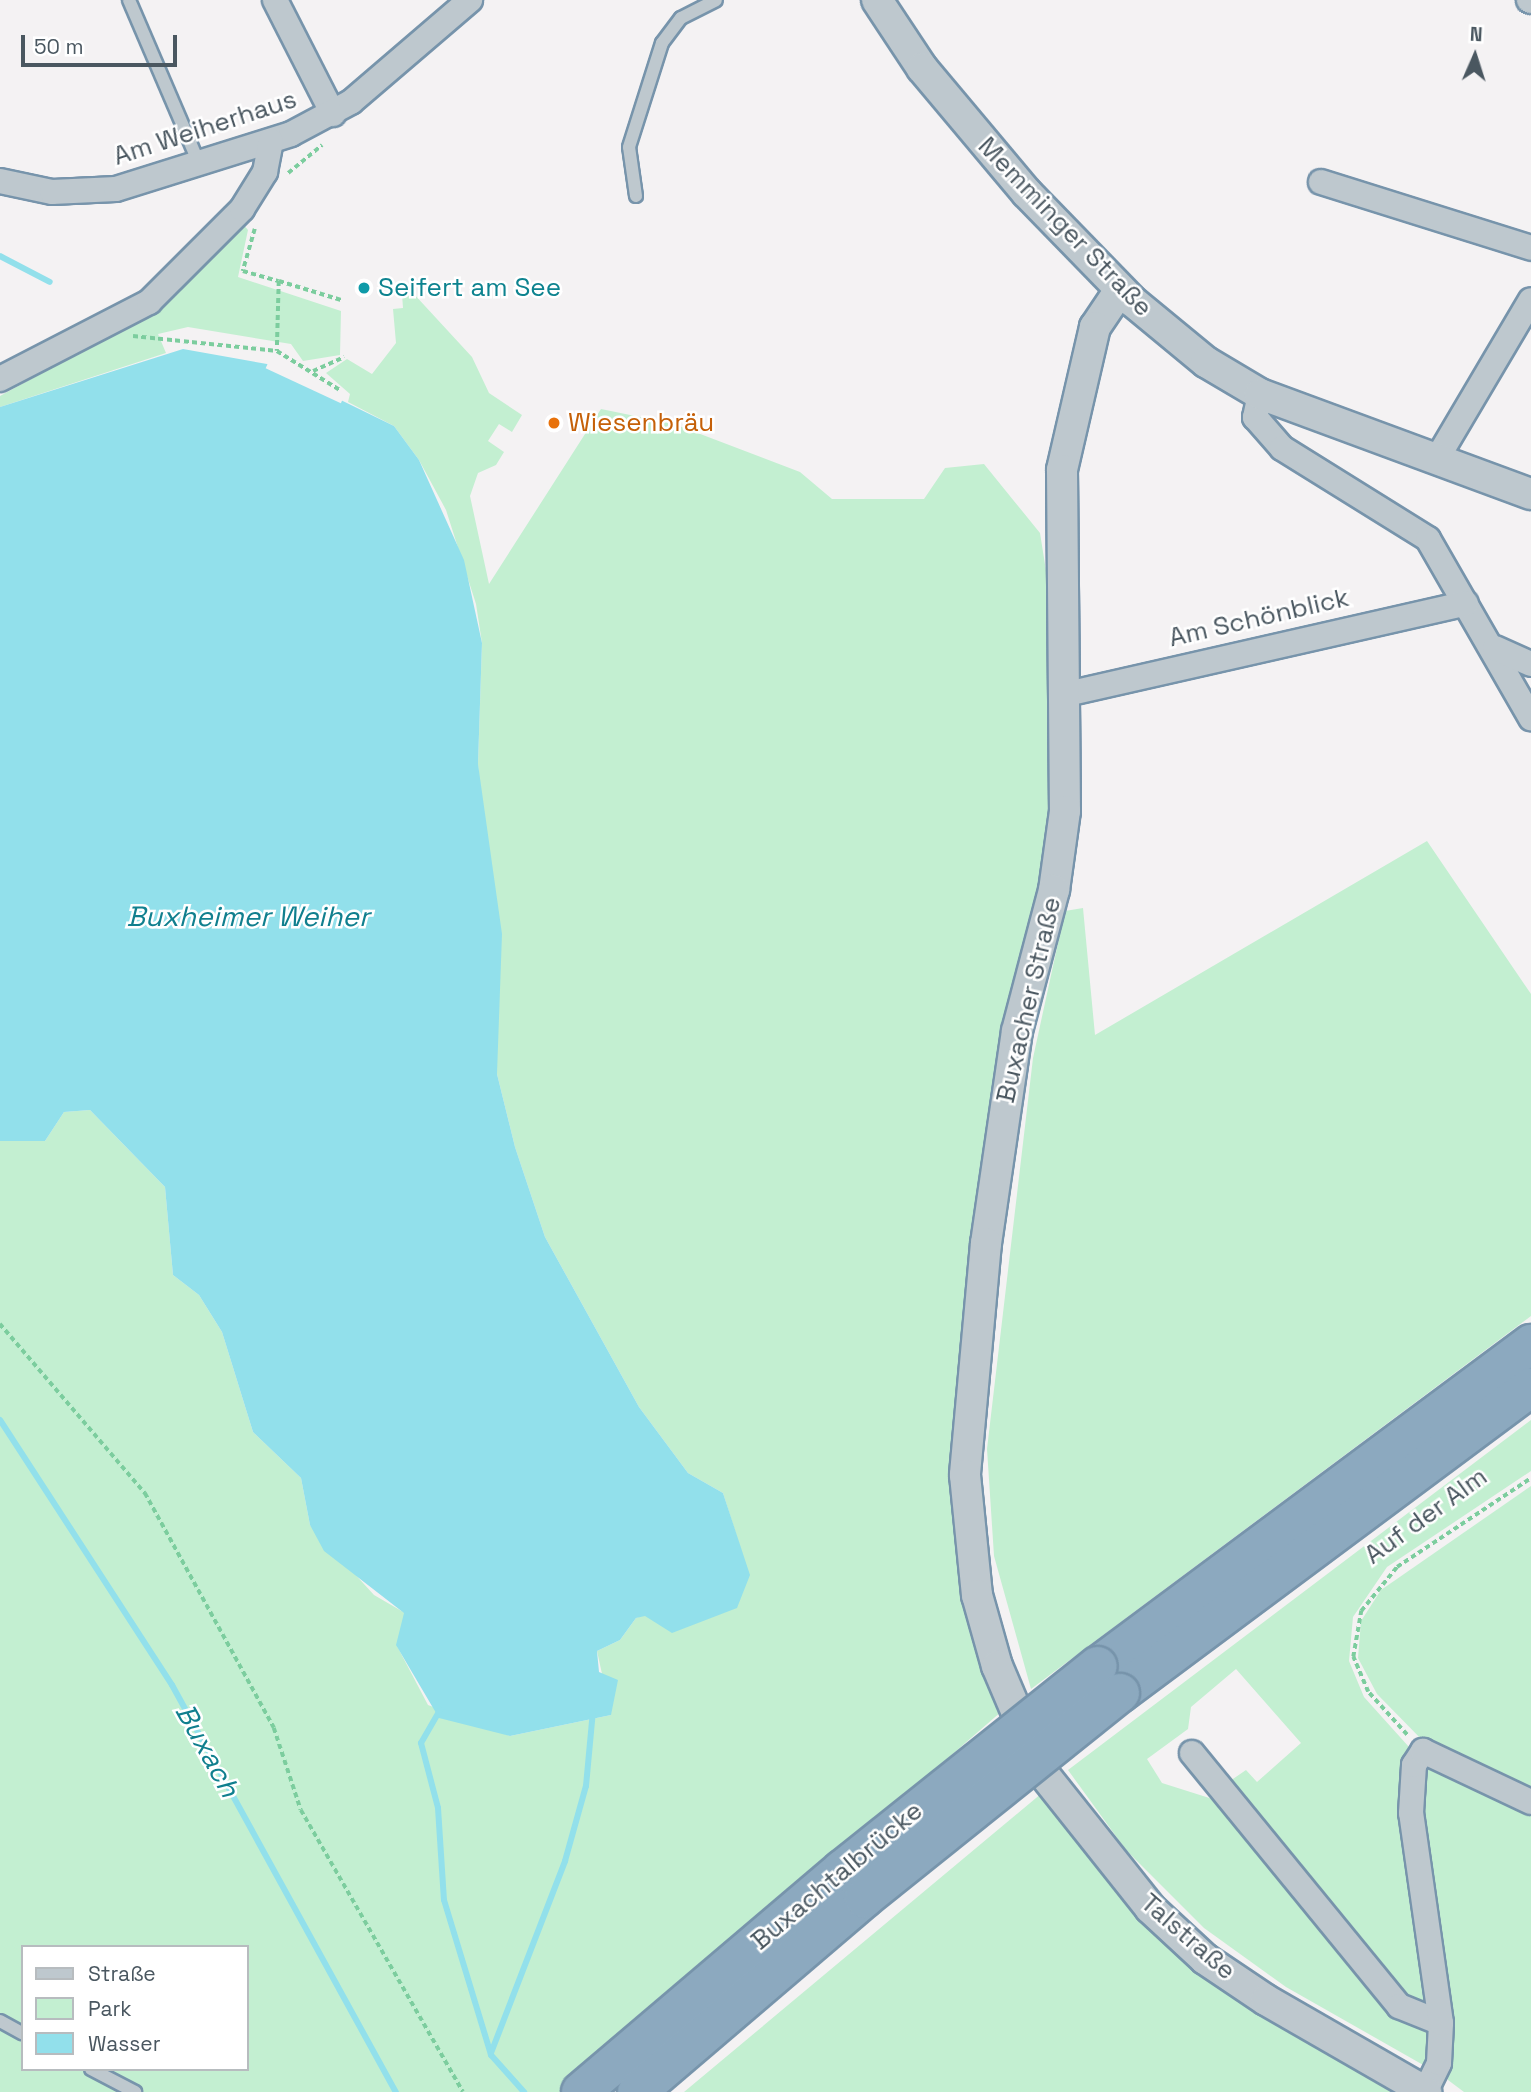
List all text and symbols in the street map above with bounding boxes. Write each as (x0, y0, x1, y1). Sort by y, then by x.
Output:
scale bar (24, 21, 180, 65)
north arrow (1440, 21, 1510, 91)
text: N (1469, 22, 1483, 47)
text: 50 m (34, 33, 84, 60)
street label: Am Weiherhaus (109, 84, 301, 172)
street label: Memminger Straße (971, 131, 1159, 323)
place label: Seifert am See (378, 272, 561, 304)
marker: Seifert am See (356, 280, 372, 296)
place label: Wiesenbräu (568, 407, 714, 439)
marker: Wiesenbräu (546, 415, 562, 431)
street label: Am Schönblick (1166, 582, 1352, 654)
street label: Buxacher Straße (990, 894, 1068, 1106)
water label: Buxheimer Weiher (126, 899, 370, 933)
street label: Auf der Alm (1359, 1461, 1493, 1571)
water label: Buxach (169, 1697, 247, 1803)
street label: Buxachtalbrücke (745, 1795, 929, 1957)
street label: Talstraße (1134, 1887, 1242, 1987)
legend (21, 1945, 248, 2071)
text: Straße (88, 1960, 156, 1987)
text: Park (88, 1995, 132, 2022)
text: Wasser (88, 2030, 161, 2057)

